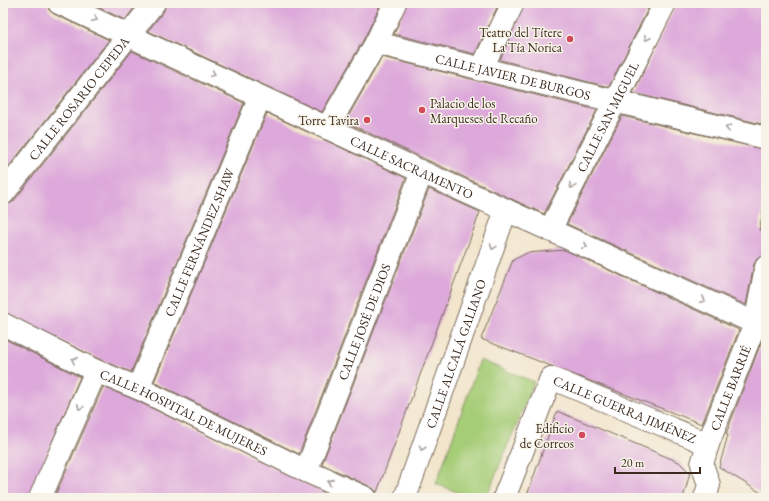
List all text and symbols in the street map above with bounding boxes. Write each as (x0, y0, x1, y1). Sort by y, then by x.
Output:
one-way arrow (90, 14, 98, 22)
place label: Teatro del Títere La Tía Norica (479, 24, 563, 56)
street label: CALLE ROSARIO CEPEDA (25, 32, 134, 164)
one-way arrow (644, 33, 651, 41)
marker: Teatro del Títere La Tía Norica (565, 34, 575, 44)
street label: CALLE JAVIER DE BURGOS (434, 50, 592, 104)
street label: CALLE SAN MIGUEL (573, 59, 643, 175)
one-way arrow (208, 69, 216, 77)
place label: Palacio de los Marqueses de Recaño (430, 95, 538, 127)
marker: Palacio de los Marqueses de Recaño (417, 105, 427, 115)
place label: Torre Tavira (298, 112, 360, 129)
marker: Torre Tavira (362, 115, 372, 125)
one-way arrow (725, 125, 731, 133)
street label: CALLE SACRAMENTO (347, 132, 476, 203)
street label: CALLE FERNÁNDEZ SHAW (161, 165, 239, 319)
one-way arrow (569, 181, 576, 189)
one-way arrow (581, 241, 588, 249)
one-way arrow (489, 243, 497, 250)
street label: CALLE JOSÉ DE DIOS (334, 261, 395, 383)
street label: CALLE ALCALÁ GALIANO (422, 277, 490, 431)
one-way arrow (699, 295, 707, 303)
street label: CALLE BARRIÉ (706, 343, 755, 433)
one-way arrow (71, 357, 78, 365)
street label: CALLE HOSPITAL DE MUJERES (97, 365, 270, 460)
street label: CALLE GUERRA JIMÉNEZ (550, 372, 699, 447)
one-way arrow (77, 403, 85, 410)
place label: Edificio de Correos (520, 420, 574, 452)
marker: Edificio de Correos (577, 430, 587, 440)
one-way arrow (418, 445, 427, 452)
scale bar (615, 449, 700, 475)
text: 20 m (621, 455, 645, 471)
one-way arrow (327, 479, 335, 487)

